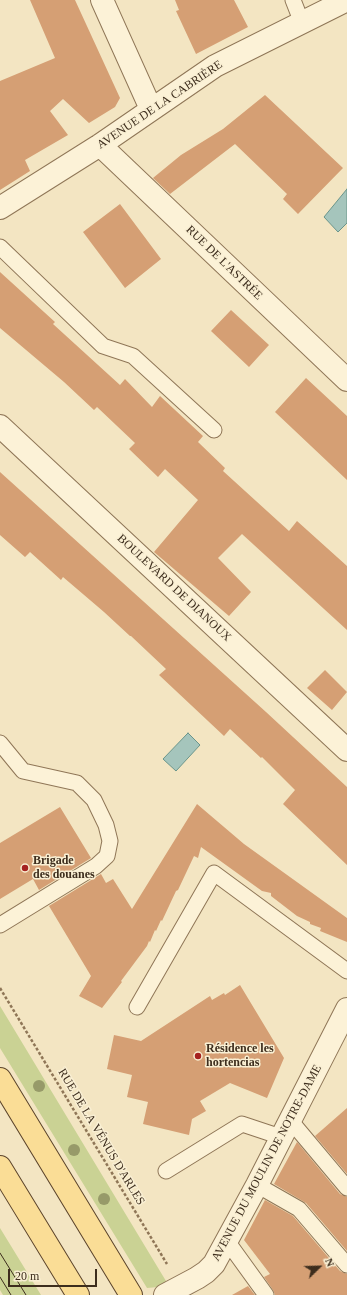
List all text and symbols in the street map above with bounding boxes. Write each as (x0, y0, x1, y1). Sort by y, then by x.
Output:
street label: AVENUE DE LA CABRIÈRE (95, 58, 225, 152)
street label: RUE DE L'ASTRÉE (183, 223, 265, 303)
street label: BOULEVARD DE DIANOUX (114, 531, 234, 645)
place label: Brigade des douanes (33, 854, 95, 882)
marker: Brigade des douanes (20, 863, 30, 873)
place label: Résidence les hortencias (206, 1042, 274, 1070)
marker: Résidence les hortencias (193, 1051, 203, 1061)
street label: AVENUE DU MOULIN DE NOTRE-DAME (209, 1062, 325, 1264)
street label: RUE DE LA VÉNUS D'ARLES (54, 1066, 148, 1208)
north arrow (299, 1247, 339, 1287)
text: N (323, 1256, 337, 1268)
scale bar (10, 1261, 99, 1287)
text: 20 m (15, 1269, 39, 1283)

